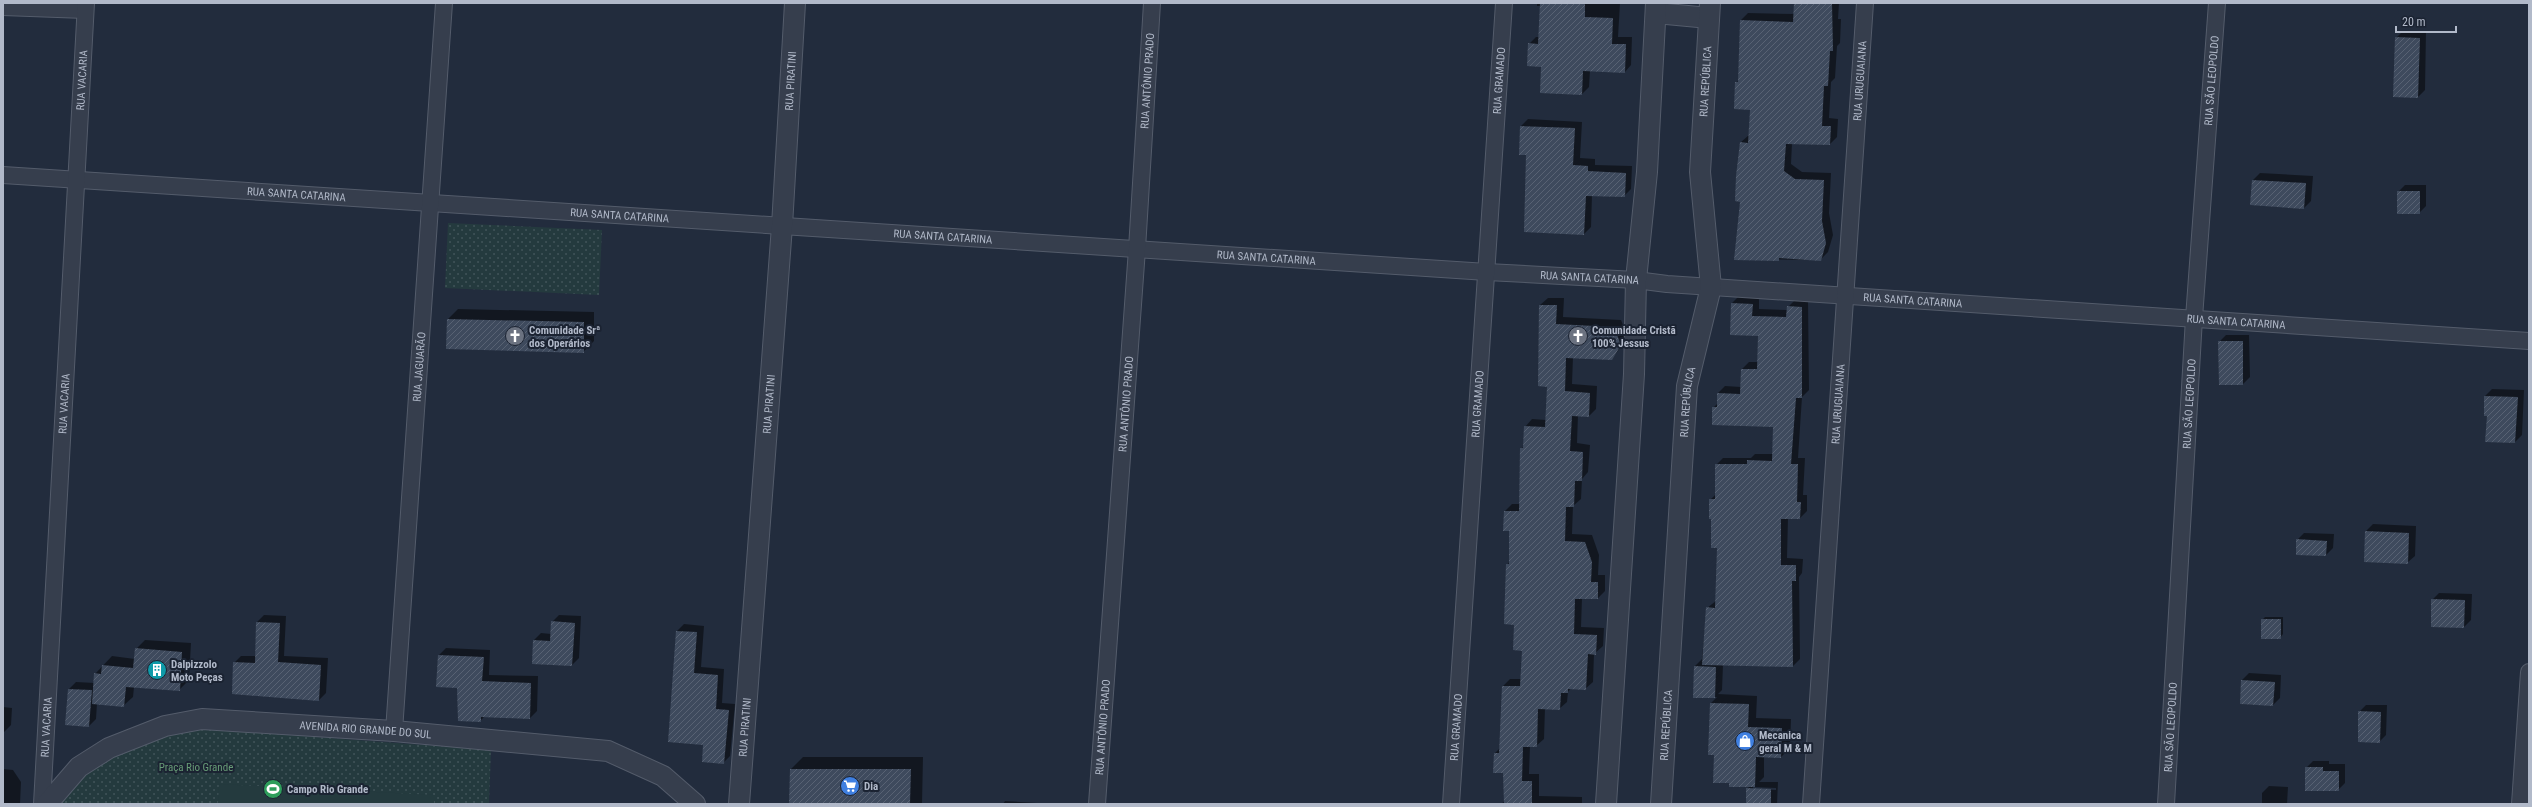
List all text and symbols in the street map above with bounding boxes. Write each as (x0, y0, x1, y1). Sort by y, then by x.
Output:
scale bar (2396, 8, 2456, 34)
text: 20 m (2402, 15, 2426, 29)
street label: RUA ANTÔNIO PRADO (1138, 33, 1157, 129)
street label: RUA SÃO LEOPOLDO (2202, 35, 2222, 126)
street label: RUA URUGUAIANA (1851, 39, 1869, 121)
street label: RUA REPÚBLICA (1697, 45, 1714, 117)
street label: RUA GRAMADO (1491, 47, 1508, 115)
street label: RUA VACARIA (74, 49, 90, 111)
street label: RUA PIRATINI (783, 51, 799, 111)
street label: RUA SANTA CATARINA (246, 185, 347, 204)
street label: RUA SANTA CATARINA (570, 206, 670, 226)
street label: RUA SANTA CATARINA (893, 227, 993, 247)
street label: RUA SANTA CATARINA (1216, 248, 1317, 268)
street label: RUA SANTA CATARINA (1540, 269, 1641, 287)
street label: RUA SANTA CATARINA (1863, 291, 1963, 311)
street label: RUA SANTA CATARINA (2186, 312, 2287, 332)
place label: Comunidade Srª dos Operários (529, 324, 600, 350)
place label: Comunidade Cristã 100% Jessus (1592, 324, 1676, 350)
church icon: Comunidade Srª dos Operários (504, 325, 526, 347)
church icon: Comunidade Cristã 100% Jessus (1567, 325, 1589, 347)
street label: RUA JAGUARÃO (411, 332, 428, 402)
street label: RUA ANTÔNIO PRADO (1116, 356, 1136, 452)
street label: RUA SÃO LEOPOLDO (2180, 358, 2199, 449)
street label: RUA URUGUAIANA (1829, 363, 1848, 444)
street label: RUA REPÚBLICA (1678, 365, 1699, 438)
street label: RUA GRAMADO (1469, 370, 1487, 438)
street label: RUA VACARIA (56, 372, 73, 434)
street label: RUA PIRATINI (761, 374, 778, 434)
place label: Dalpizzolo Moto Peças (171, 658, 223, 684)
building icon: Dalpizzolo Moto Peças (146, 659, 168, 681)
street label: RUA ANTÔNIO PRADO (1093, 679, 1113, 776)
street label: RUA SÃO LEOPOLDO (2162, 682, 2180, 773)
street label: RUA REPÚBLICA (1658, 689, 1675, 761)
street label: RUA GRAMADO (1448, 693, 1465, 761)
street label: RUA VACARIA (39, 696, 55, 758)
street label: RUA PIRATINI (737, 697, 754, 757)
street label: AVENIDA RIO GRANDE DO SUL (299, 719, 432, 741)
place label: Mecanica geral M & M (1759, 729, 1812, 755)
shop icon: Mecanica geral M & M (1734, 730, 1756, 752)
park label: Praça Rio Grande (159, 761, 233, 774)
supermarket icon: Dia (839, 775, 861, 797)
sports icon: Campo Rio Grande (262, 778, 284, 800)
place label: Dia (864, 780, 878, 793)
place label: Campo Rio Grande (287, 783, 368, 796)

